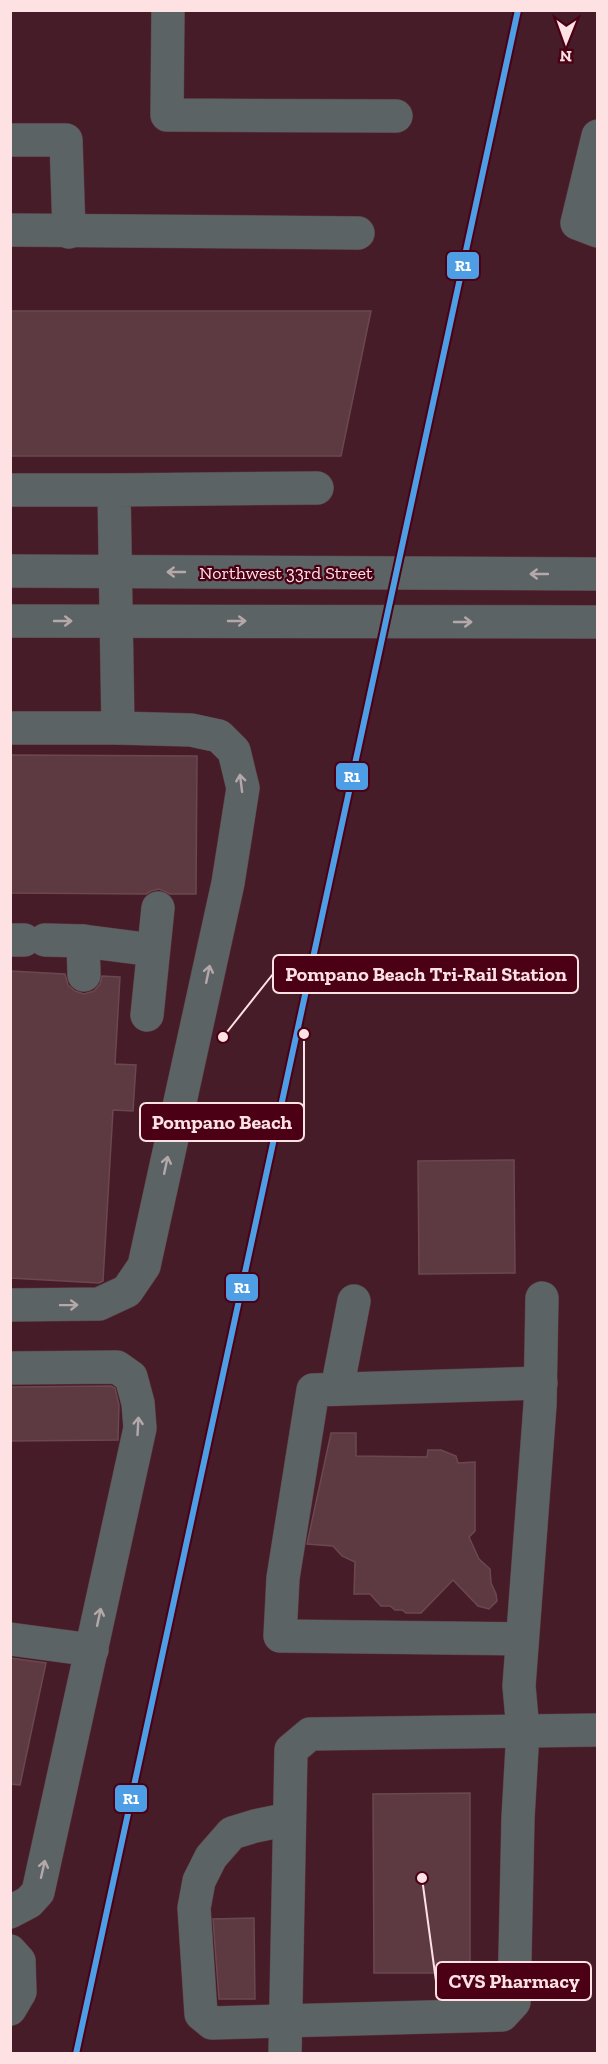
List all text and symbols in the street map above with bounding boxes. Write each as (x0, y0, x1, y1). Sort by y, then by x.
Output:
north arrow (536, 12, 596, 72)
text: N (559, 47, 572, 66)
line badge: R1 (446, 251, 480, 280)
text: R1 (455, 256, 472, 275)
street label: Northwest 33rd Street (199, 562, 373, 584)
one-way arrow (167, 566, 187, 578)
one-way arrow (530, 568, 550, 580)
one-way arrow (53, 615, 73, 627)
one-way arrow (227, 615, 247, 627)
one-way arrow (453, 616, 473, 628)
line badge: R1 (335, 762, 369, 791)
text: R1 (344, 767, 361, 786)
one-way arrow (235, 774, 246, 793)
callout: Pompano Beach Tri-Rail Station (273, 955, 578, 993)
text: Pompano Beach Tri-Rail Station (285, 962, 567, 986)
one-way arrow (203, 965, 214, 985)
callout: Pompano Beach (140, 1103, 304, 1141)
text: Pompano Beach (152, 1110, 293, 1134)
one-way arrow (161, 1156, 172, 1175)
line badge: R1 (225, 1273, 259, 1302)
text: R1 (234, 1278, 251, 1297)
one-way arrow (58, 1299, 78, 1311)
one-way arrow (133, 1417, 144, 1437)
one-way arrow (94, 1608, 105, 1627)
line badge: R1 (114, 1784, 148, 1813)
text: R1 (123, 1789, 140, 1808)
one-way arrow (38, 1860, 50, 1879)
callout: CVS Pharmacy (436, 1962, 591, 2000)
text: CVS Pharmacy (448, 1969, 580, 1993)

